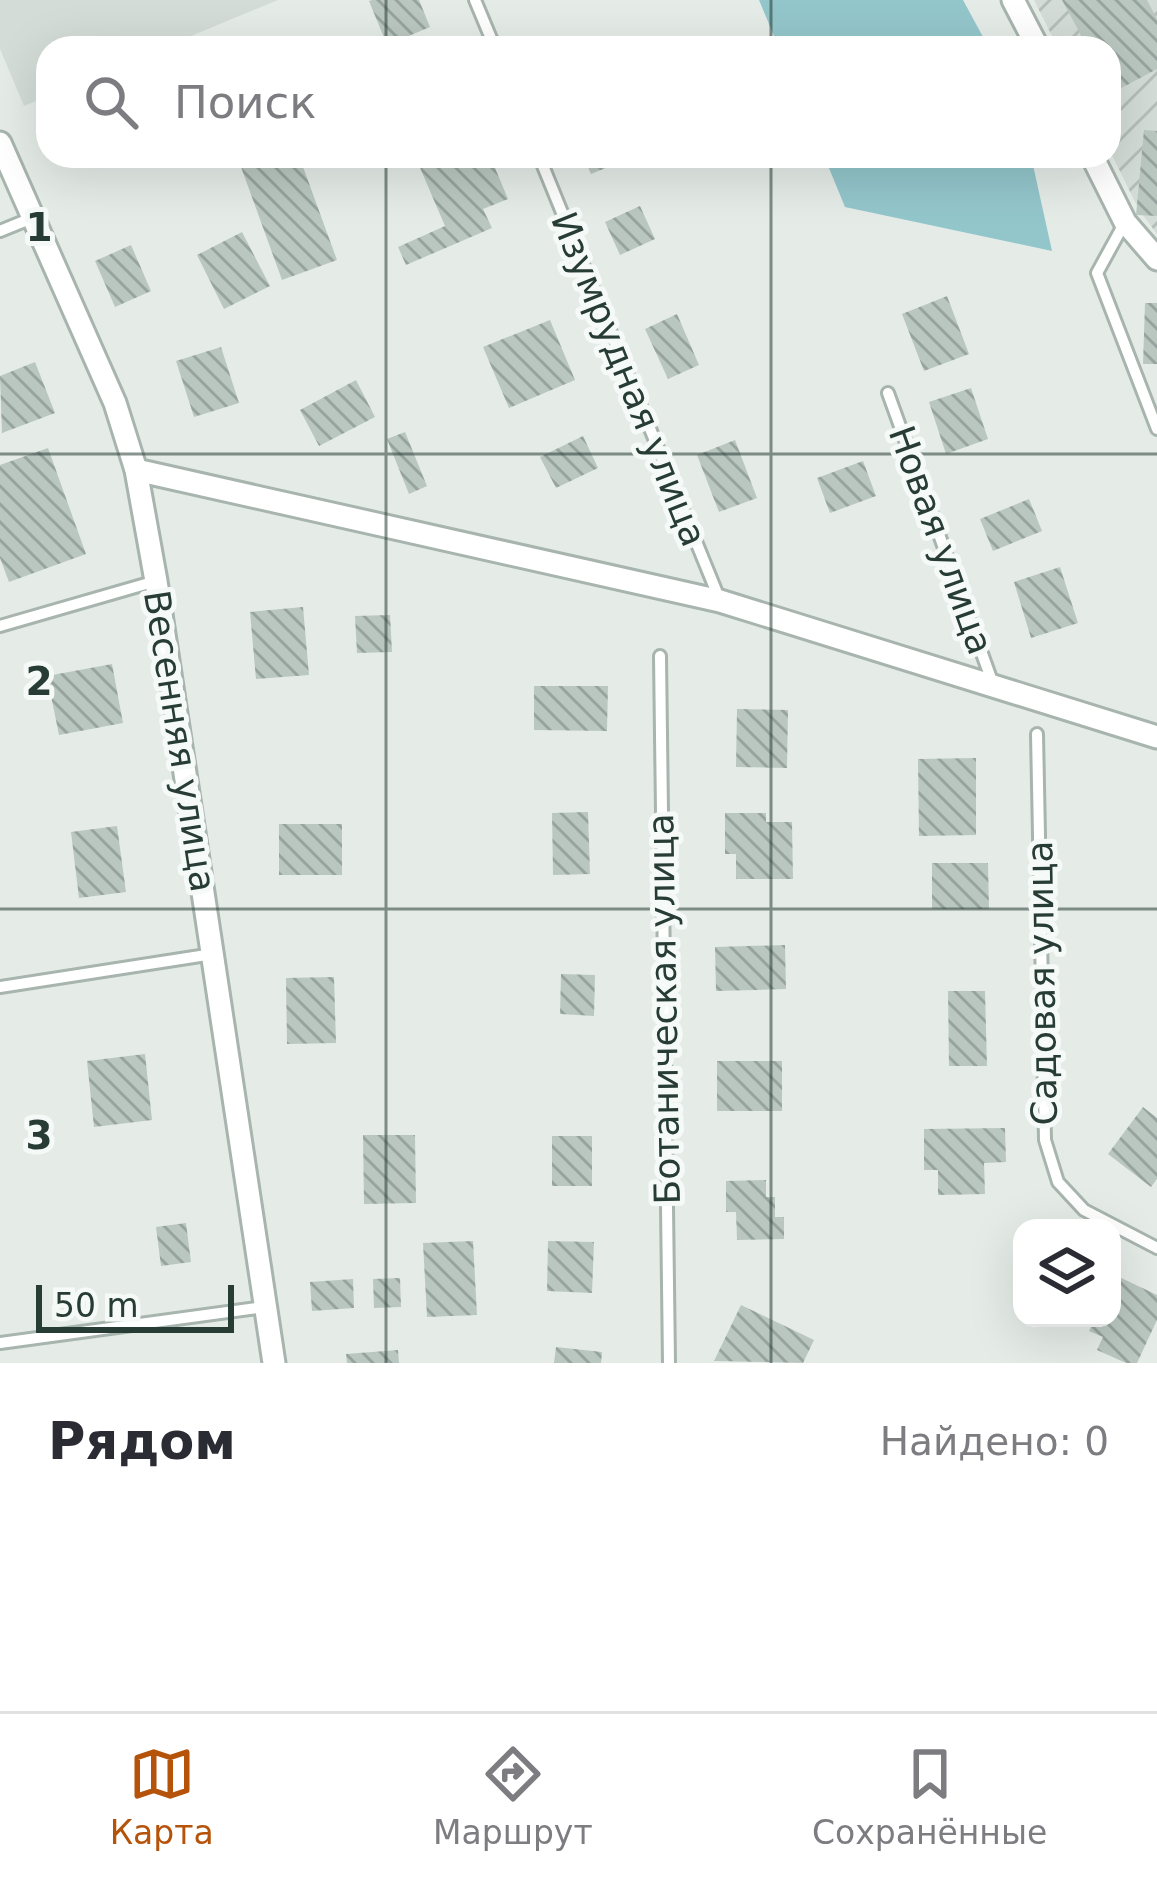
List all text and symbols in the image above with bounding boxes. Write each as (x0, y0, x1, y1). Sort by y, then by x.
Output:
search box (36, 36, 1121, 168)
icon: search (78, 69, 144, 135)
text: Поиск (174, 76, 317, 129)
text: 1 (25, 205, 53, 250)
street label: Изумрудная улица (543, 206, 715, 552)
street label: Новая улица (881, 420, 1001, 660)
street label: Весенняя улица (136, 587, 224, 895)
text: 2 (25, 659, 53, 704)
street label: Ботаническая улица (640, 813, 688, 1205)
street label: Садовая улица (1019, 840, 1065, 1126)
text: 3 (25, 1113, 53, 1158)
map controls (1013, 1219, 1121, 1327)
button: layers (1013, 1219, 1121, 1327)
scale bar (36, 1279, 234, 1332)
text: 50 m (54, 1286, 139, 1325)
text: Рядом (48, 1412, 236, 1471)
text: Найдено: 0 (880, 1419, 1109, 1464)
tab: Карта (110, 1741, 214, 1852)
tab: Маршрут (433, 1741, 593, 1852)
tab: Сохранённые (812, 1741, 1047, 1852)

